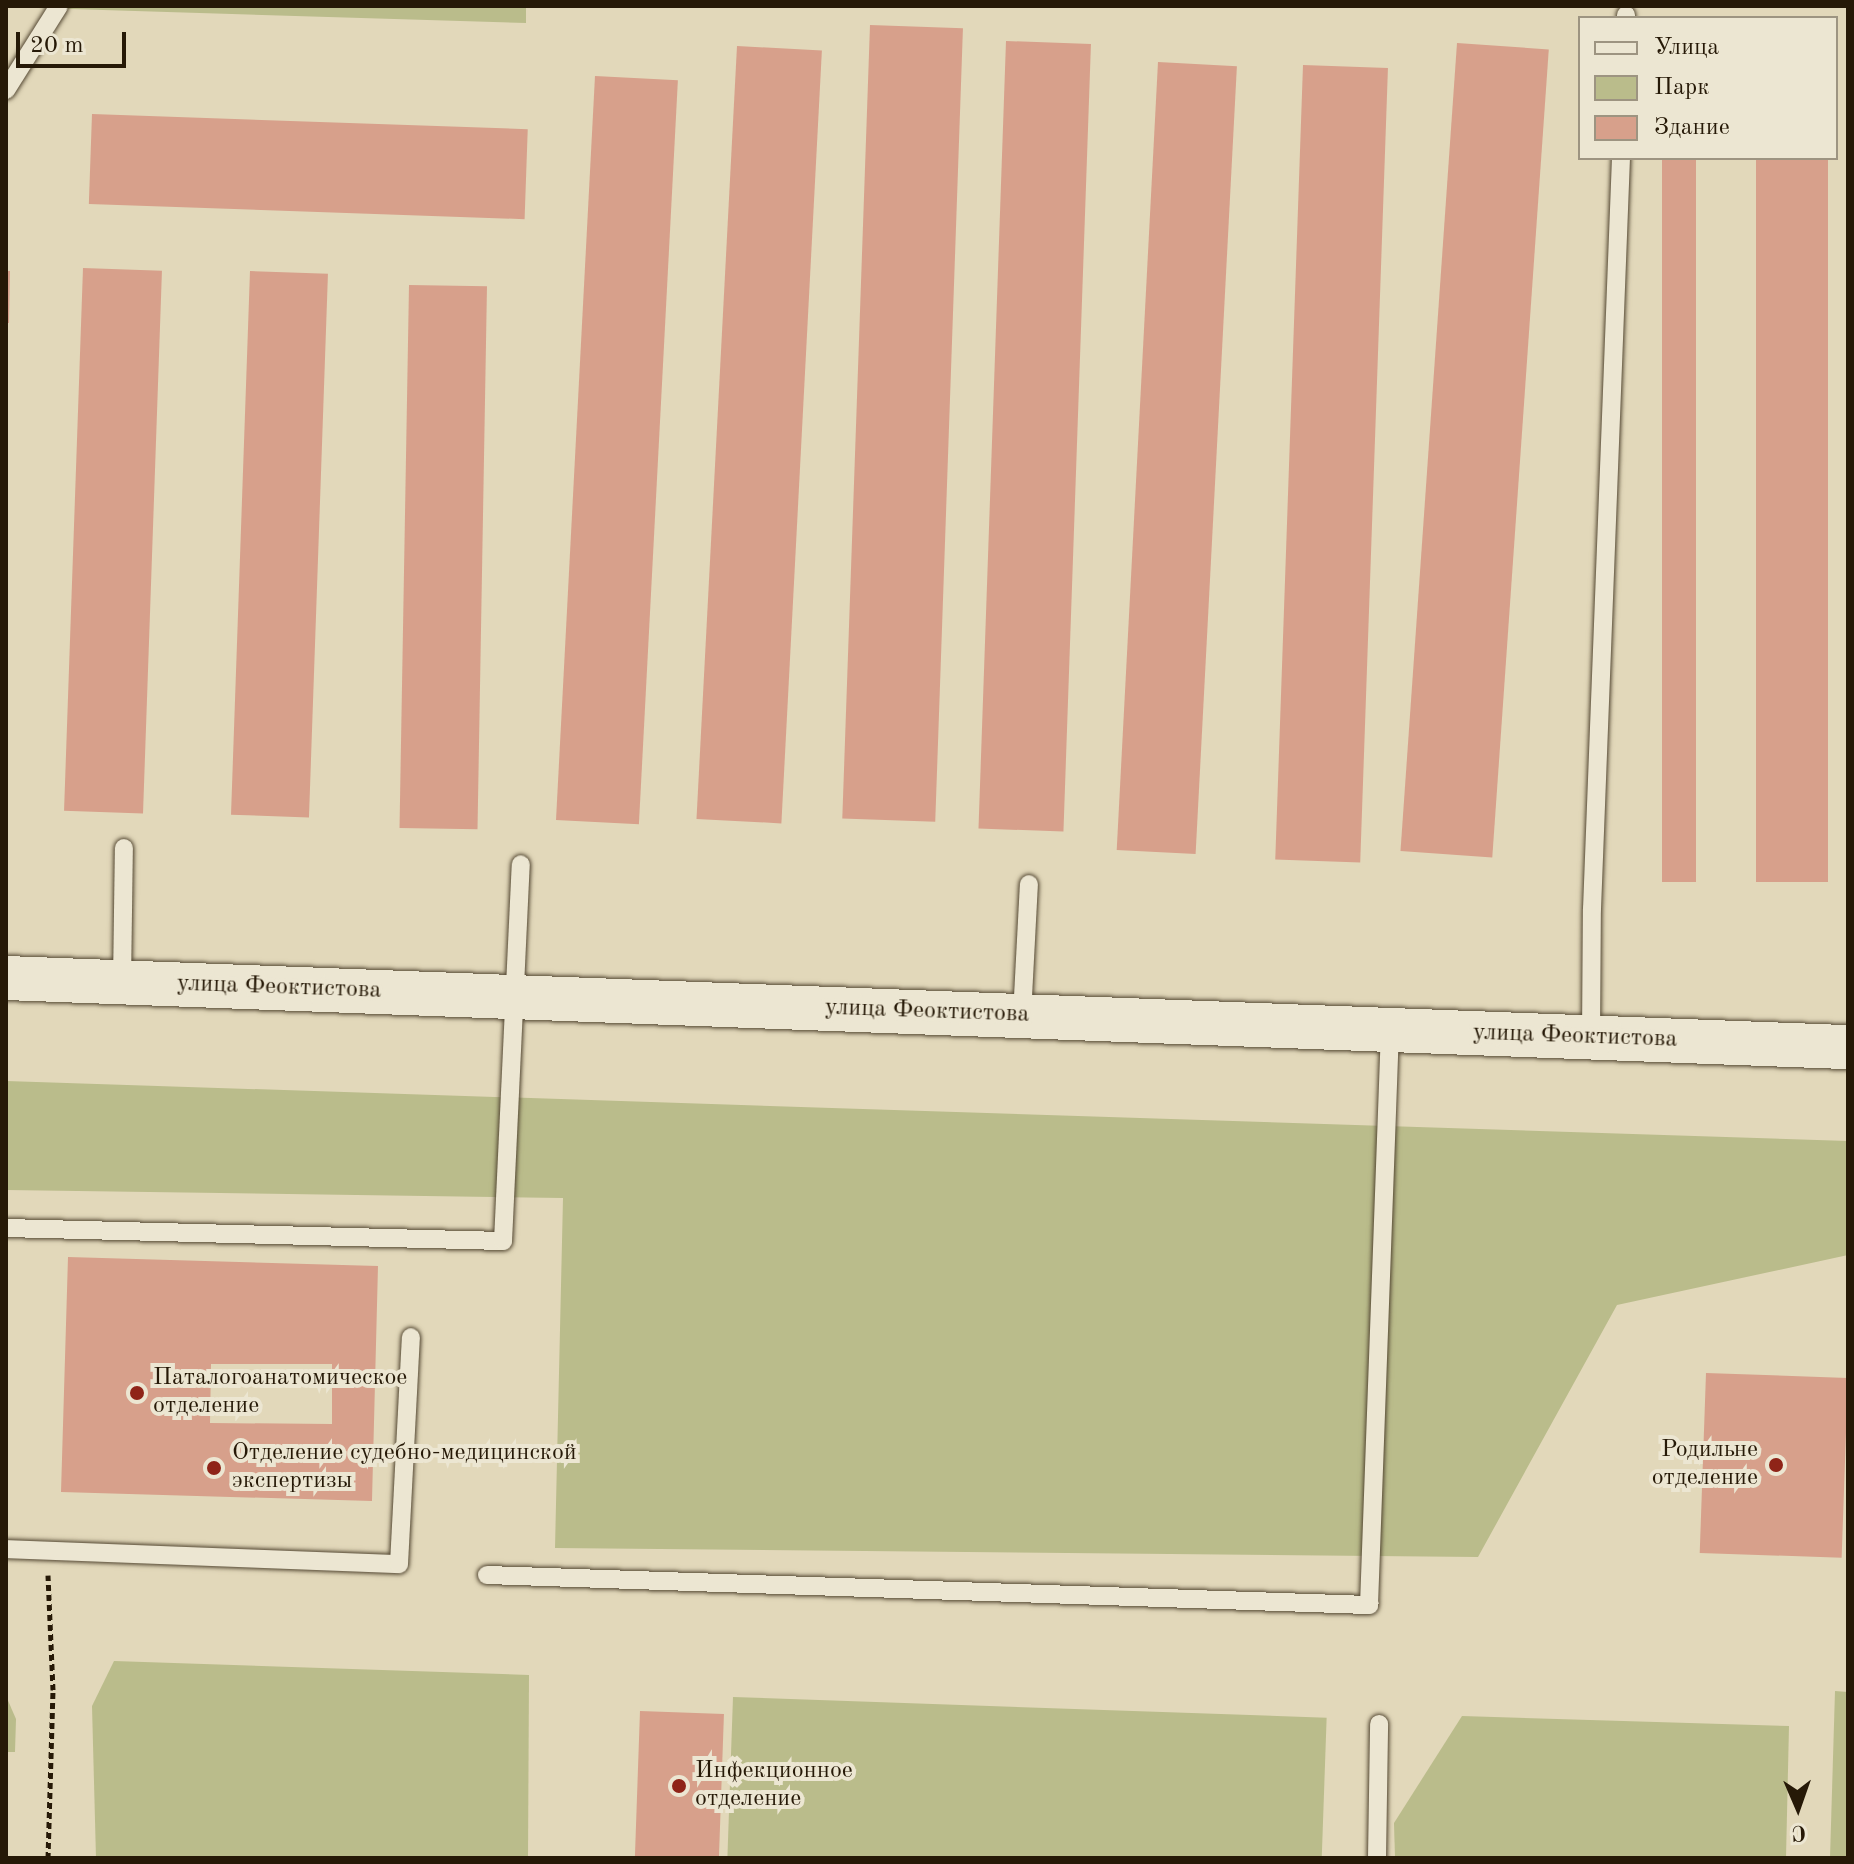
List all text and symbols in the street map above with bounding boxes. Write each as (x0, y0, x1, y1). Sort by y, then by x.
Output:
scale bar (20, 16, 130, 66)
legend (1578, 16, 1838, 160)
text: 20 m (30, 34, 84, 58)
text: Улица (1654, 36, 1719, 60)
text: Парк (1654, 76, 1709, 100)
text: Здание (1654, 116, 1730, 140)
street label: улица Феоктистова (176, 970, 382, 1006)
street label: улица Феоктистова (824, 994, 1030, 1030)
street label: улица Феоктистова (1472, 1019, 1678, 1055)
place label: Паталогоанатомическое отделение (153, 1365, 407, 1421)
marker: Паталогоанатомическое отделение (128, 1384, 146, 1402)
place label: Родильне отделение (1652, 1437, 1758, 1493)
place label: Отделение судебно-медицинской экспертизы (232, 1440, 577, 1496)
marker: Родильне отделение (1765, 1454, 1787, 1476)
marker: Отделение судебно-медицинской экспертизы (203, 1457, 225, 1479)
place label: Инфекционное отделение (695, 1758, 853, 1814)
north arrow (1758, 1768, 1838, 1848)
marker: Инфекционное отделение (670, 1777, 688, 1795)
text: С (1791, 1821, 1806, 1843)

